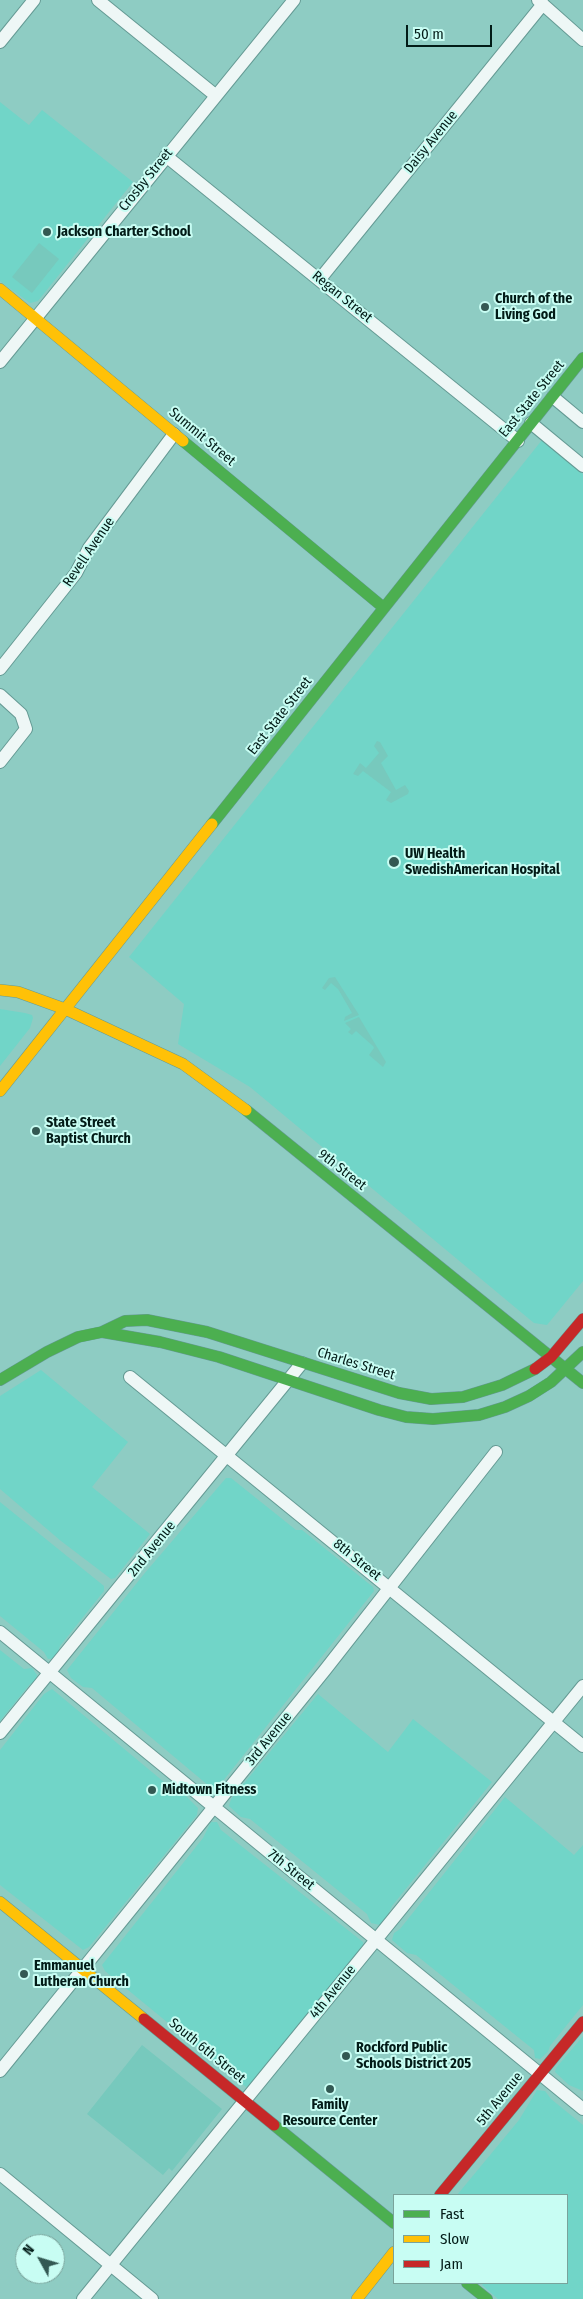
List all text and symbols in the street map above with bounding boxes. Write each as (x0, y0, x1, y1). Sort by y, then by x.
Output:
scale bar (408, 15, 494, 47)
text: 50 m (414, 25, 444, 43)
street label: Daisy Avenue (401, 107, 461, 177)
street label: Crosby Street (116, 145, 176, 215)
place label: Jackson Charter School (57, 224, 191, 240)
marker: Jackson Charter School (41, 226, 53, 238)
street label: Regan Street (309, 268, 375, 326)
place label: Church of the Living God (495, 291, 572, 324)
marker: Church of the Living God (479, 301, 491, 313)
street label: East State Street (496, 357, 568, 441)
street label: Summit Street (165, 404, 239, 470)
street label: Revell Avenue (60, 514, 118, 590)
street label: East State Street (244, 674, 316, 758)
place label: UW Health SwedishAmerican Hospital (405, 846, 560, 879)
marker: UW Health SwedishAmerican Hospital (387, 855, 401, 869)
place label: State Street Baptist Church (46, 1115, 131, 1148)
marker: State Street Baptist Church (30, 1125, 42, 1137)
street label: 9th Street (315, 1146, 369, 1194)
street label: Charles Street (315, 1344, 397, 1384)
street label: 2nd Avenue (125, 1518, 179, 1580)
street label: 8th Street (330, 1536, 384, 1584)
street label: 3rd Avenue (242, 1709, 296, 1769)
place label: Midtown Fitness (162, 1782, 256, 1798)
marker: Midtown Fitness (146, 1784, 158, 1796)
street label: 7th Street (264, 1846, 318, 1894)
place label: Emmanuel Lutheran Church (34, 1958, 129, 1990)
street label: 4th Avenue (306, 1962, 360, 2022)
marker: Emmanuel Lutheran Church (18, 1968, 30, 1980)
street label: South 6th Street (165, 2015, 249, 2087)
place label: Rockford Public Schools District 205 (356, 2040, 471, 2072)
marker: Rockford Public Schools District 205 (340, 2050, 352, 2062)
street label: 5th Avenue (473, 2069, 527, 2129)
marker: Family Resource Center (324, 2083, 336, 2095)
place label: Family Resource Center (283, 2097, 377, 2130)
legend (393, 2194, 568, 2284)
text: Fast (440, 2205, 464, 2223)
text: Slow (440, 2230, 469, 2248)
north arrow (15, 2234, 65, 2284)
text: N (19, 2241, 38, 2258)
text: Jam (440, 2255, 463, 2273)

